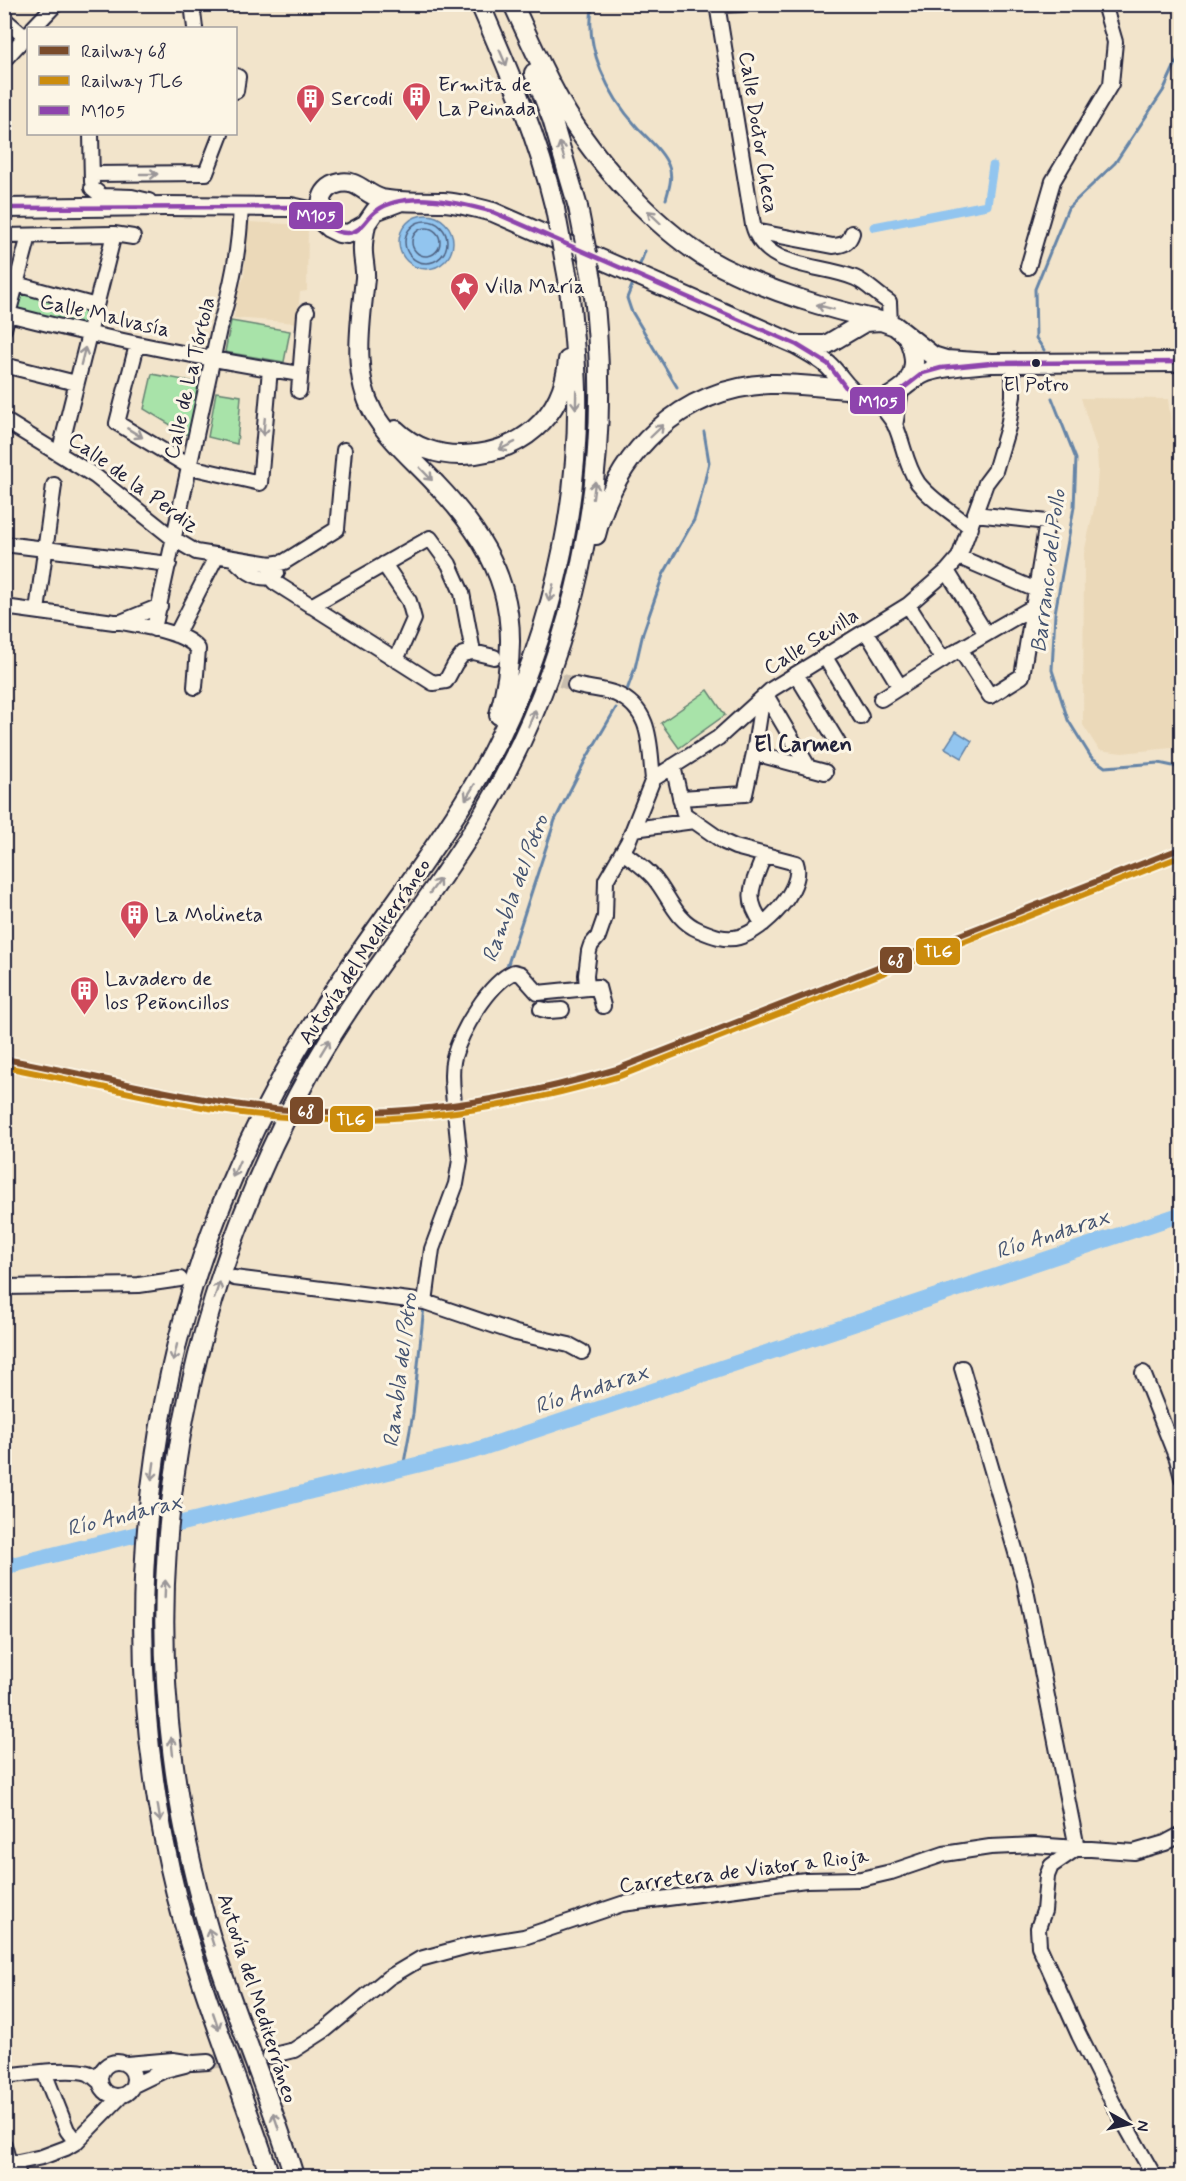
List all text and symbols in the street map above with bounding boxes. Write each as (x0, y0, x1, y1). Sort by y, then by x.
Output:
legend (27, 27, 237, 135)
text: Railway 68 (81, 40, 167, 64)
one-way arrow (498, 49, 509, 67)
street label: Calle Doctor Checa (731, 49, 785, 215)
text: Railway TLG (81, 70, 183, 94)
place label: Ermita de La Peinada (438, 71, 536, 123)
building icon: Ermita de La Peinada (401, 80, 433, 122)
building icon: Sercodi (294, 82, 326, 124)
place label: Sercodi (331, 85, 393, 113)
text: M105 (81, 100, 125, 124)
one-way arrow (556, 142, 567, 161)
one-way arrow (139, 168, 159, 180)
line badge: M105 (288, 201, 344, 230)
text: M105 (296, 206, 336, 227)
one-way arrow (647, 210, 662, 224)
place icon: Villa María (448, 270, 480, 312)
place label: Villa María (485, 273, 585, 301)
street label: Calle Malvasía (37, 287, 173, 345)
street label: Calle de La Tórtola (158, 294, 222, 462)
one-way arrow (815, 301, 834, 313)
one-way arrow (78, 347, 89, 366)
marker: El Potro (1030, 357, 1042, 369)
place label: El Potro (1003, 372, 1069, 399)
line badge: M105 (849, 386, 906, 415)
one-way arrow (571, 389, 582, 409)
text: M105 (858, 392, 898, 413)
one-way arrow (259, 417, 270, 437)
one-way arrow (649, 424, 664, 438)
street label: Calle de la Perdiz (62, 426, 205, 540)
one-way arrow (126, 428, 143, 440)
one-way arrow (498, 441, 516, 453)
one-way arrow (419, 466, 434, 481)
one-way arrow (588, 481, 599, 500)
water label: Barranco del Pollo (1025, 487, 1073, 654)
one-way arrow (545, 583, 557, 602)
street label: Calle Sevilla (759, 602, 864, 682)
one-way arrow (527, 709, 538, 728)
district label: El Carmen (754, 731, 852, 759)
one-way arrow (463, 783, 475, 800)
water label: Rambla del Potro (476, 811, 556, 966)
street label: Autovía del Mediterráneo (292, 853, 438, 1050)
one-way arrow (428, 879, 441, 895)
building icon: La Molineta (118, 898, 150, 940)
place label: La Molineta (155, 901, 263, 929)
line badge: TLG (915, 937, 961, 966)
text: TLG (924, 942, 952, 963)
line badge: 68 (879, 946, 913, 974)
text: 68 (888, 951, 905, 972)
place label: Lavadero de los Peñoncillos (105, 965, 229, 1017)
building icon: Lavadero de los Peñoncillos (68, 974, 100, 1016)
one-way arrow (319, 1039, 331, 1056)
line badge: 68 (289, 1096, 324, 1125)
text: 68 (298, 1102, 315, 1123)
line badge: TLG (329, 1105, 374, 1133)
text: TLG (337, 1110, 365, 1131)
one-way arrow (230, 1159, 242, 1177)
water label: Río Andarax (992, 1203, 1114, 1266)
one-way arrow (212, 1281, 223, 1300)
water label: Rambla del Potro (378, 1291, 424, 1449)
one-way arrow (169, 1343, 180, 1363)
water label: Río Andarax (531, 1358, 653, 1421)
one-way arrow (147, 1460, 158, 1480)
water label: Río Andarax (64, 1488, 186, 1544)
one-way arrow (159, 1579, 170, 1599)
one-way arrow (166, 1737, 177, 1757)
one-way arrow (154, 1802, 165, 1822)
street label: Carretera de Viator a Rioja (618, 1842, 871, 1900)
street label: Autovía del Mediterráneo (210, 1890, 304, 2107)
one-way arrow (205, 1928, 216, 1947)
one-way arrow (211, 2011, 222, 2030)
north arrow (1099, 2094, 1159, 2154)
one-way arrow (269, 2112, 280, 2131)
text: N (1131, 2119, 1154, 2133)

